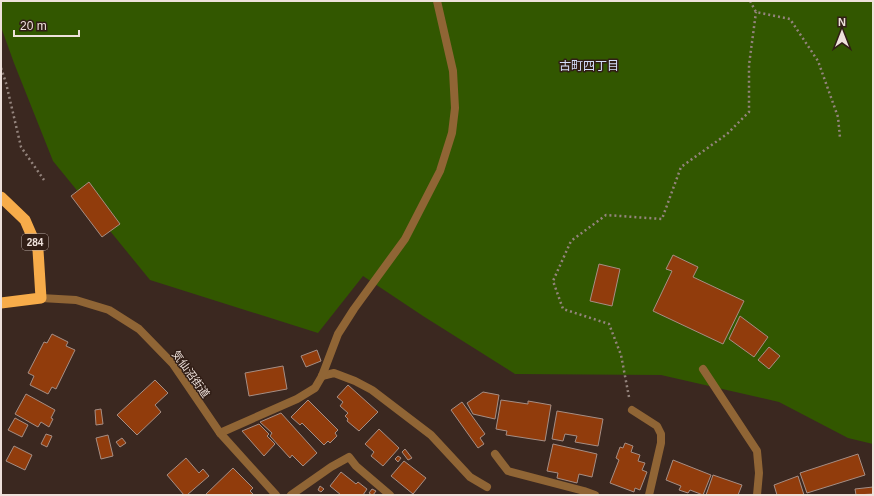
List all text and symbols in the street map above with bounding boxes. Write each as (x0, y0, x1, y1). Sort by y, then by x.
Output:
scale bar (14, 12, 79, 38)
north arrow (822, 12, 862, 52)
text: N (838, 16, 846, 28)
text: 20 m (20, 19, 47, 33)
district label: 古町四丁目 (559, 59, 619, 73)
road number: 284 (22, 234, 48, 250)
street label: 気仙沼街道 (170, 348, 212, 400)

